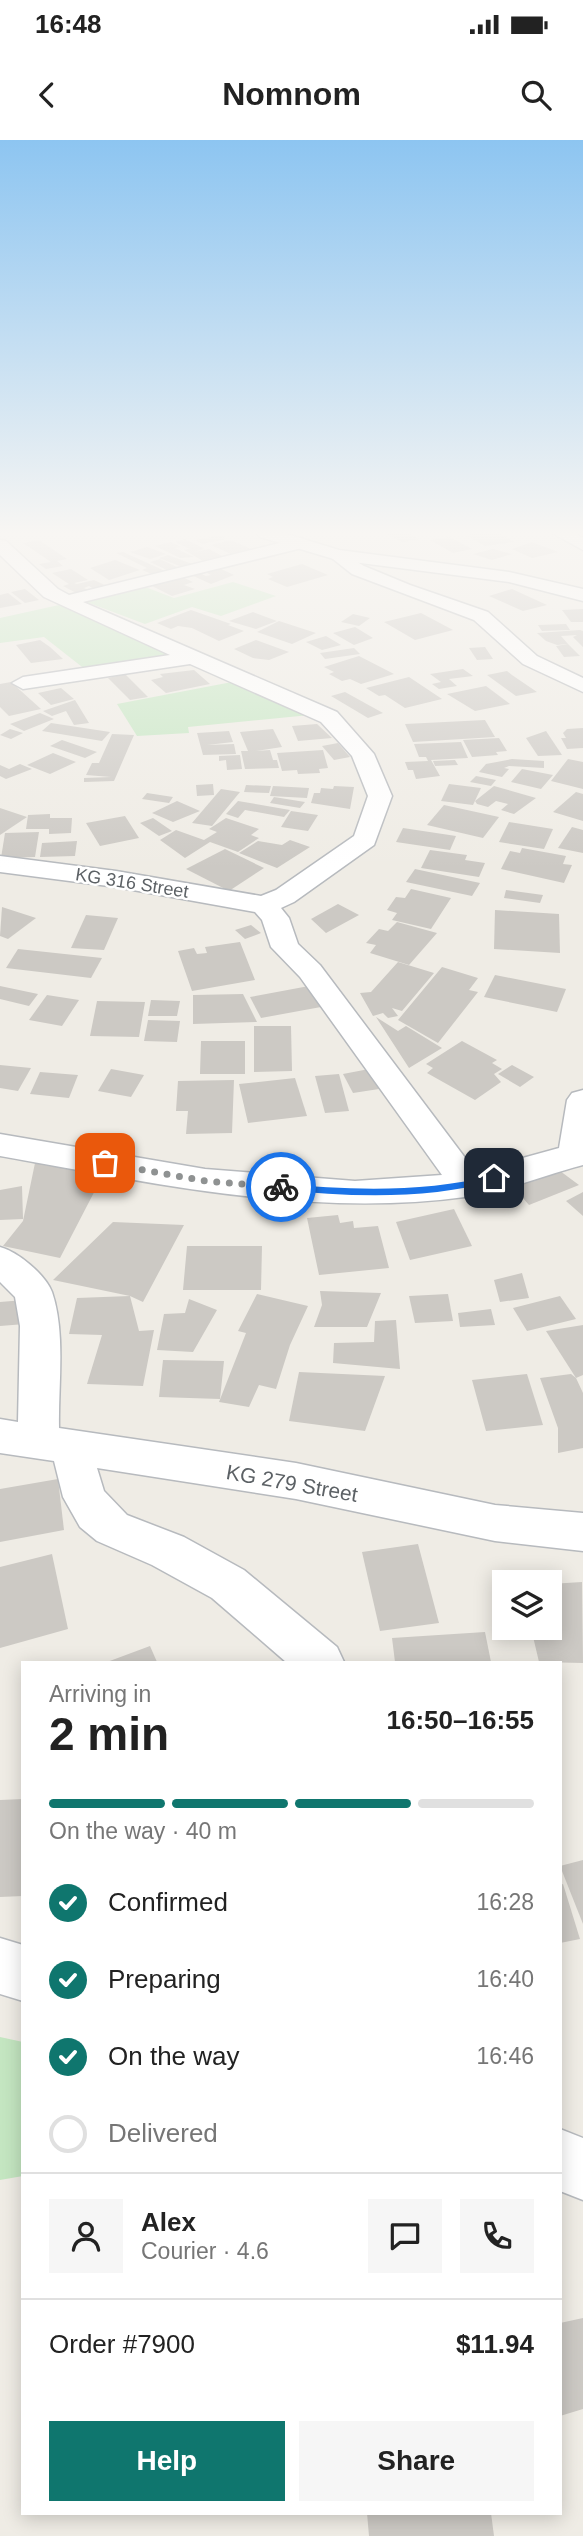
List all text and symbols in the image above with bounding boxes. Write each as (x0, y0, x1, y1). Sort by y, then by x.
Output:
text: 16:48 (35, 9, 102, 39)
icon: back (28, 76, 66, 114)
text: Nomnom (222, 76, 361, 112)
icon: search (517, 76, 555, 114)
street label: KG 316 Street (74, 864, 190, 902)
pin (75, 1133, 135, 1193)
icon: bag (86, 1144, 124, 1182)
pin (464, 1148, 524, 1208)
courier (246, 1152, 316, 1222)
icon: home (475, 1159, 513, 1197)
icon: bike (262, 1168, 300, 1206)
street label: KG 279 Street (224, 1460, 360, 1506)
map controls (492, 1570, 562, 1640)
button: layers (492, 1570, 562, 1640)
text: Arriving in (49, 1681, 151, 1707)
text: 16:50–16:55 (387, 1705, 534, 1735)
text: 2 min (49, 1708, 169, 1760)
text: On the way · 40 m (49, 1818, 237, 1844)
icon: check (49, 1884, 87, 1922)
text: Confirmed (108, 1887, 228, 1917)
text: 16:28 (476, 1889, 534, 1915)
icon: check (49, 1961, 87, 1999)
text: Preparing (108, 1964, 221, 1994)
text: 16:40 (476, 1966, 534, 1992)
icon: check (49, 2038, 87, 2076)
text: On the way (108, 2041, 240, 2071)
text: 16:46 (476, 2043, 534, 2069)
text: Delivered (108, 2118, 218, 2148)
button: person (49, 2199, 123, 2273)
button: chat (368, 2199, 442, 2273)
button: phone (460, 2199, 534, 2273)
text: Alex (141, 2207, 196, 2237)
text: Courier · 4.6 (141, 2238, 269, 2264)
text: Order #7900 (49, 2329, 195, 2359)
text: $11.94 (456, 2329, 534, 2359)
button: Help (49, 2421, 285, 2501)
button: Share (299, 2421, 534, 2501)

